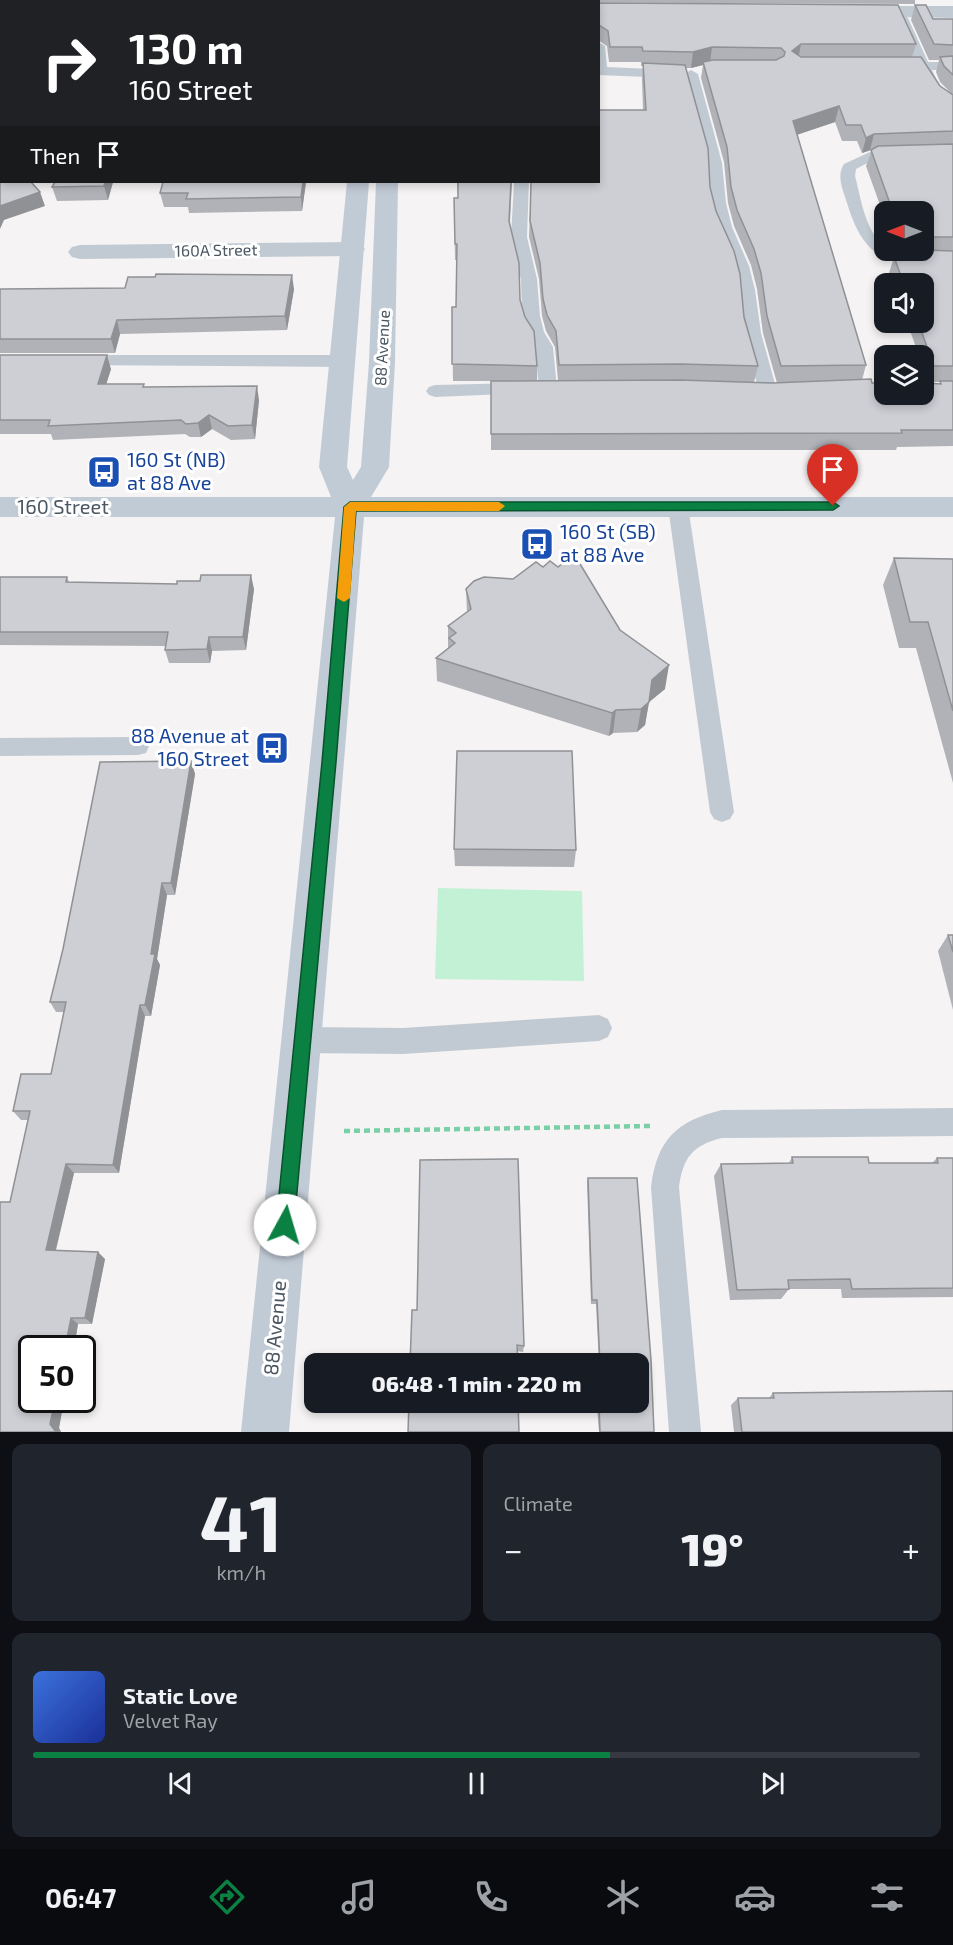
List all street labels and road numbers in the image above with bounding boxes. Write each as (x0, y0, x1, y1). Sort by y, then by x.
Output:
street label: 160A Street (174, 239, 258, 260)
street label: 88 Avenue (370, 309, 393, 387)
street label: 160 Street (17, 494, 109, 518)
street label: 88 Avenue (258, 1279, 290, 1376)

